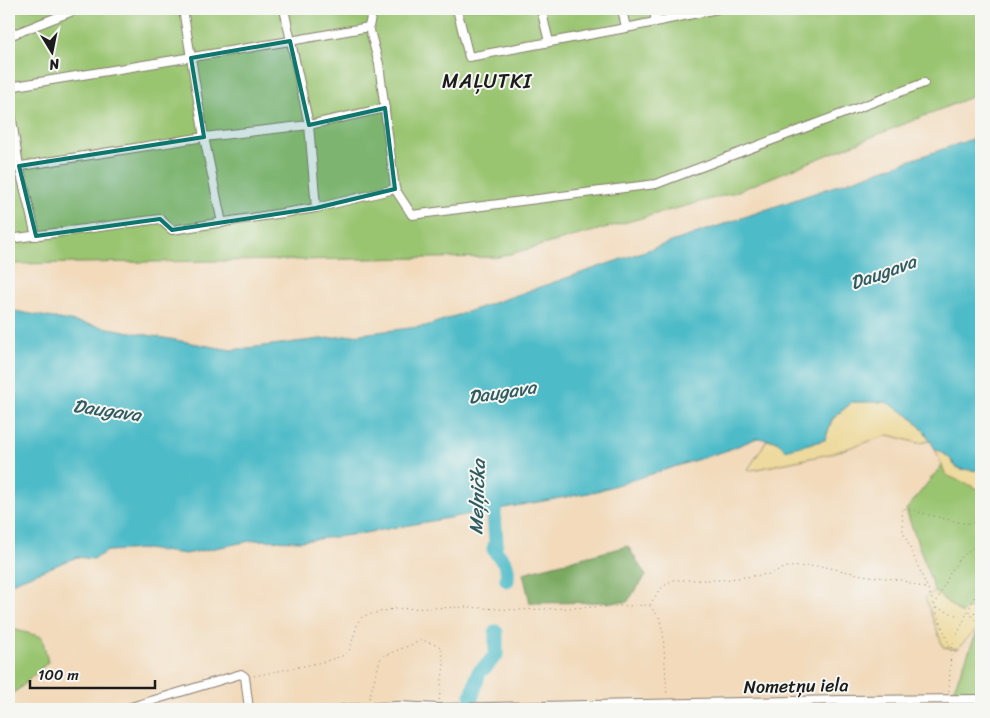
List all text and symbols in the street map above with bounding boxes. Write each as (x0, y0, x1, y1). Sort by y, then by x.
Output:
north arrow (28, 28, 78, 78)
text: N (47, 51, 62, 78)
district label: MAĻUTKI (442, 64, 532, 99)
water label: Daugava (845, 244, 922, 299)
water label: Daugava (466, 370, 540, 414)
water label: Daugava (71, 389, 145, 431)
water label: Meļņička (459, 457, 495, 535)
scale bar (30, 658, 155, 690)
text: 100 m (38, 662, 79, 688)
street label: Nometņu iela (743, 669, 849, 703)

